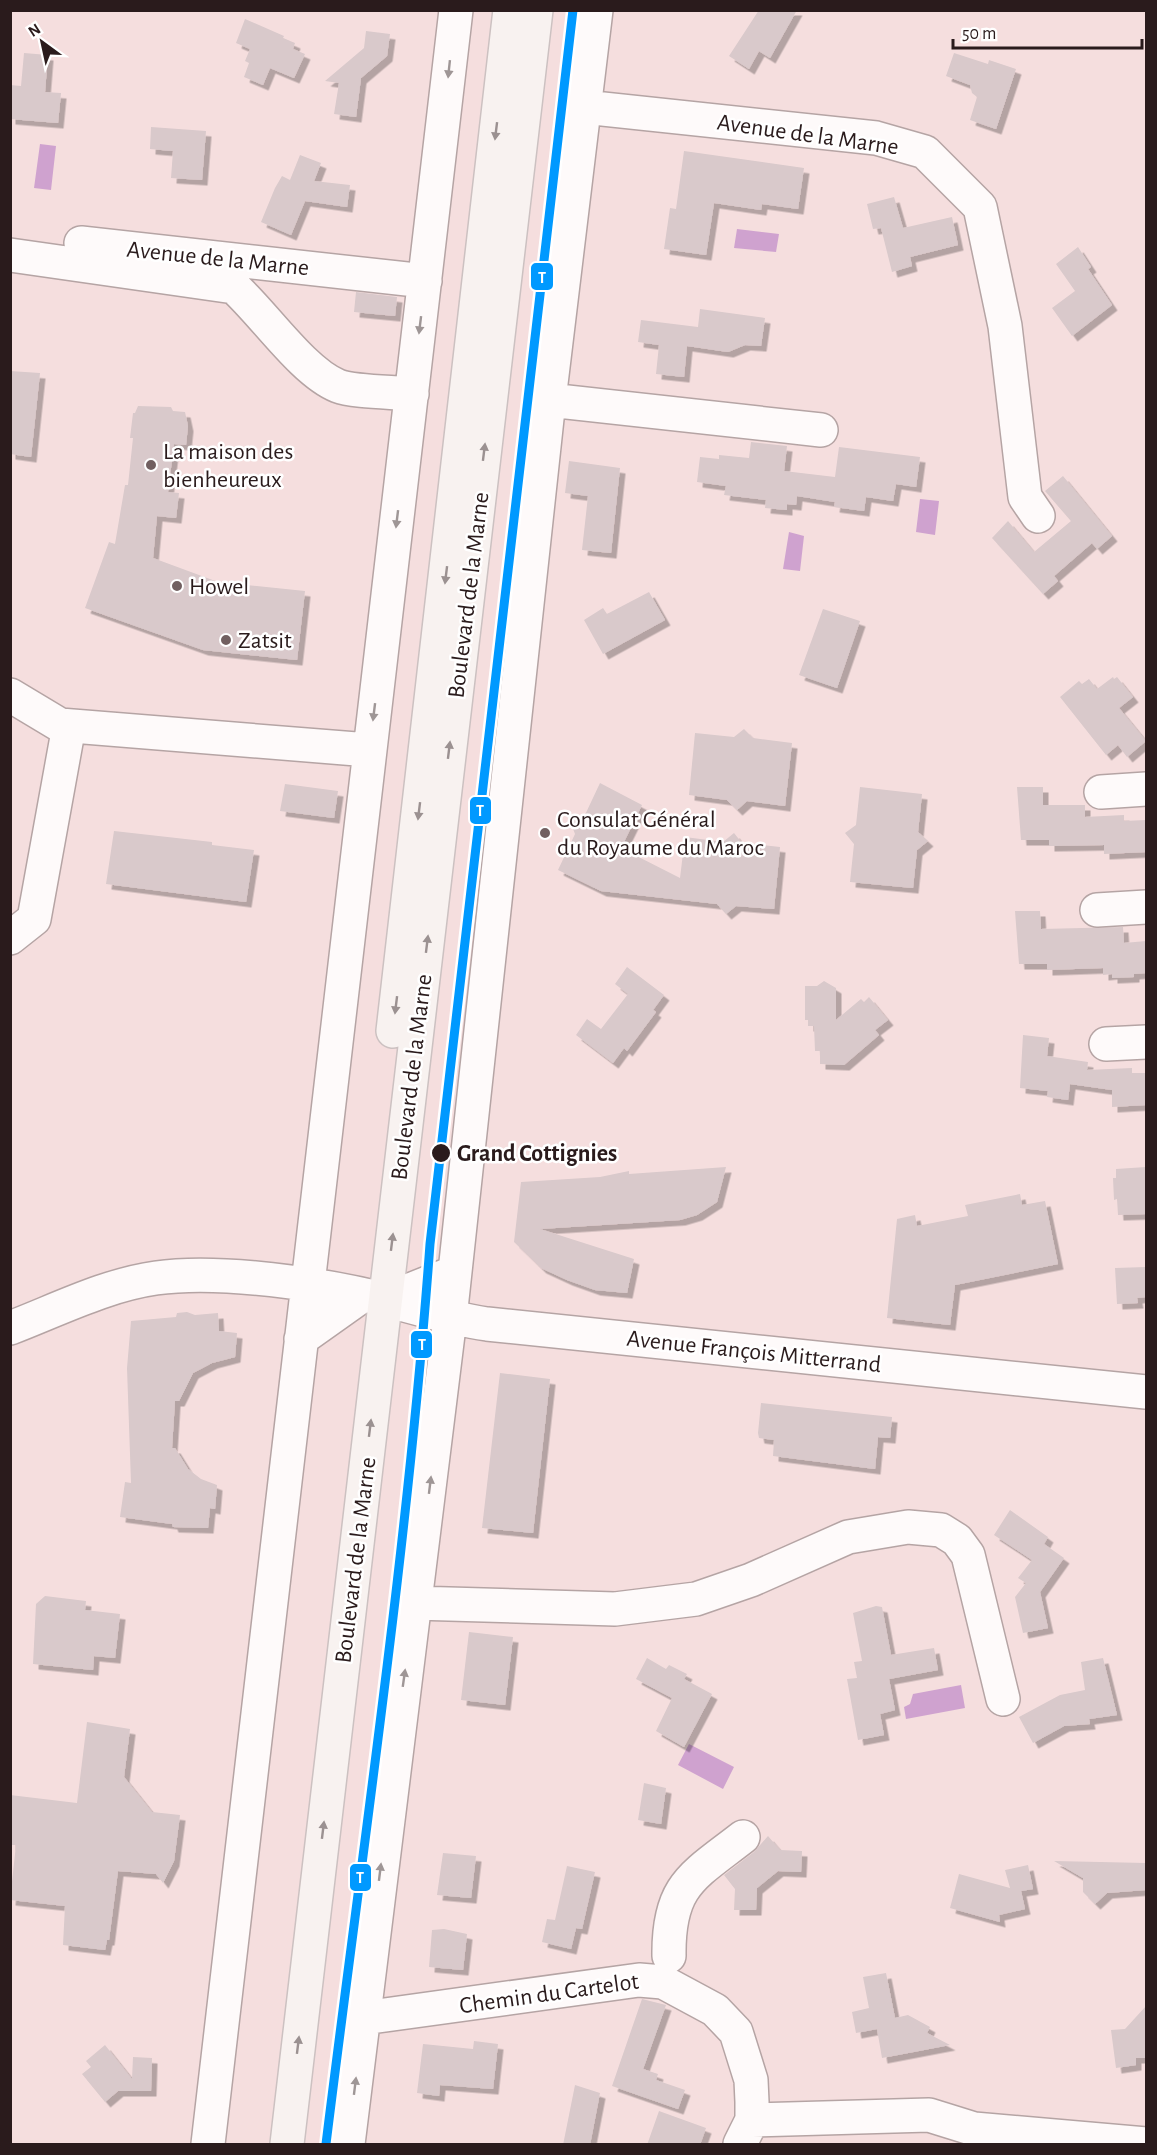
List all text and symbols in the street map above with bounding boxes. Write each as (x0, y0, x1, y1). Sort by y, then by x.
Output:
north arrow (12, 12, 72, 72)
scale bar (953, 12, 1142, 50)
text: N (25, 21, 43, 40)
text: 50 m (962, 25, 996, 43)
one-way arrow (444, 59, 454, 78)
street label: Avenue de la Marne (716, 110, 900, 160)
one-way arrow (492, 122, 501, 141)
street label: Avenue de la Marne (126, 237, 310, 280)
line badge: T (530, 262, 554, 291)
text: T (538, 270, 546, 286)
one-way arrow (415, 316, 425, 335)
place label: La maison des bienheureux (163, 440, 293, 492)
one-way arrow (480, 443, 489, 462)
marker: La maison des bienheureux (144, 458, 158, 472)
street label: Boulevard de la Marne (444, 491, 494, 700)
one-way arrow (392, 509, 402, 528)
one-way arrow (441, 566, 450, 585)
place label: Howel (189, 575, 249, 599)
marker: Howel (170, 579, 184, 593)
place label: Zatsit (238, 629, 292, 653)
marker: Zatsit (219, 633, 233, 647)
one-way arrow (369, 703, 379, 722)
one-way arrow (445, 741, 454, 760)
line badge: T (469, 796, 492, 825)
one-way arrow (414, 801, 423, 820)
text: T (476, 803, 484, 819)
place label: Consulat Général du Royaume du Maroc (557, 808, 764, 860)
marker: Consulat Général du Royaume du Maroc (538, 826, 552, 840)
one-way arrow (422, 934, 432, 953)
street label: Boulevard de la Marne (387, 973, 437, 1182)
one-way arrow (392, 995, 401, 1014)
marker: Grand Cottignies (430, 1142, 452, 1164)
place label: Grand Cottignies (457, 1142, 617, 1166)
one-way arrow (387, 1232, 397, 1251)
street label: Avenue François Mitterrand (626, 1327, 882, 1377)
line badge: T (410, 1330, 433, 1359)
text: T (418, 1337, 426, 1353)
one-way arrow (365, 1418, 375, 1437)
street label: Boulevard de la Marne (331, 1456, 381, 1665)
one-way arrow (425, 1475, 434, 1494)
one-way arrow (399, 1669, 408, 1688)
one-way arrow (318, 1821, 328, 1840)
one-way arrow (375, 1862, 385, 1881)
line badge: T (349, 1863, 372, 1892)
text: T (356, 1870, 364, 1886)
street label: Chemin du Cartelot (458, 1969, 641, 2018)
one-way arrow (293, 2035, 303, 2054)
one-way arrow (350, 2077, 360, 2096)

